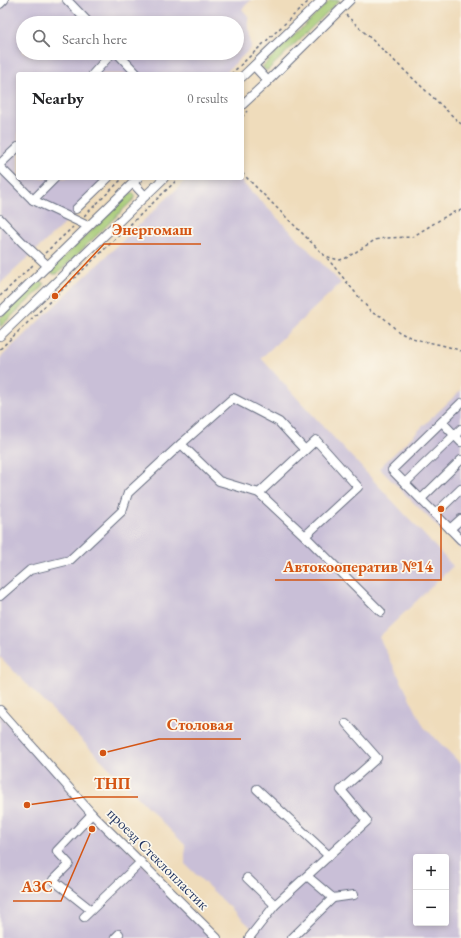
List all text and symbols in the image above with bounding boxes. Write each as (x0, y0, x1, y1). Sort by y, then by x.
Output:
search box (16, 16, 244, 60)
icon: search (30, 27, 52, 49)
text: Search here (62, 29, 127, 48)
text: Nearby (32, 87, 84, 109)
text: 0 results (187, 90, 228, 107)
callout: Энергомаш (104, 216, 201, 244)
text: Энергомаш (112, 219, 192, 240)
callout: Автокооператив №14 (275, 552, 441, 580)
text: Автокооператив №14 (282, 556, 434, 577)
callout: Столовая (159, 711, 241, 739)
text: Столовая (167, 714, 234, 735)
callout: ТНП (85, 769, 138, 797)
text: ТНП (94, 773, 131, 794)
street label: проезд Стеклопластик (103, 804, 213, 914)
map controls (413, 854, 449, 926)
button: + (413, 854, 449, 890)
callout: АЗС (13, 873, 61, 901)
text: АЗС (20, 876, 53, 897)
button: − (413, 890, 449, 926)

